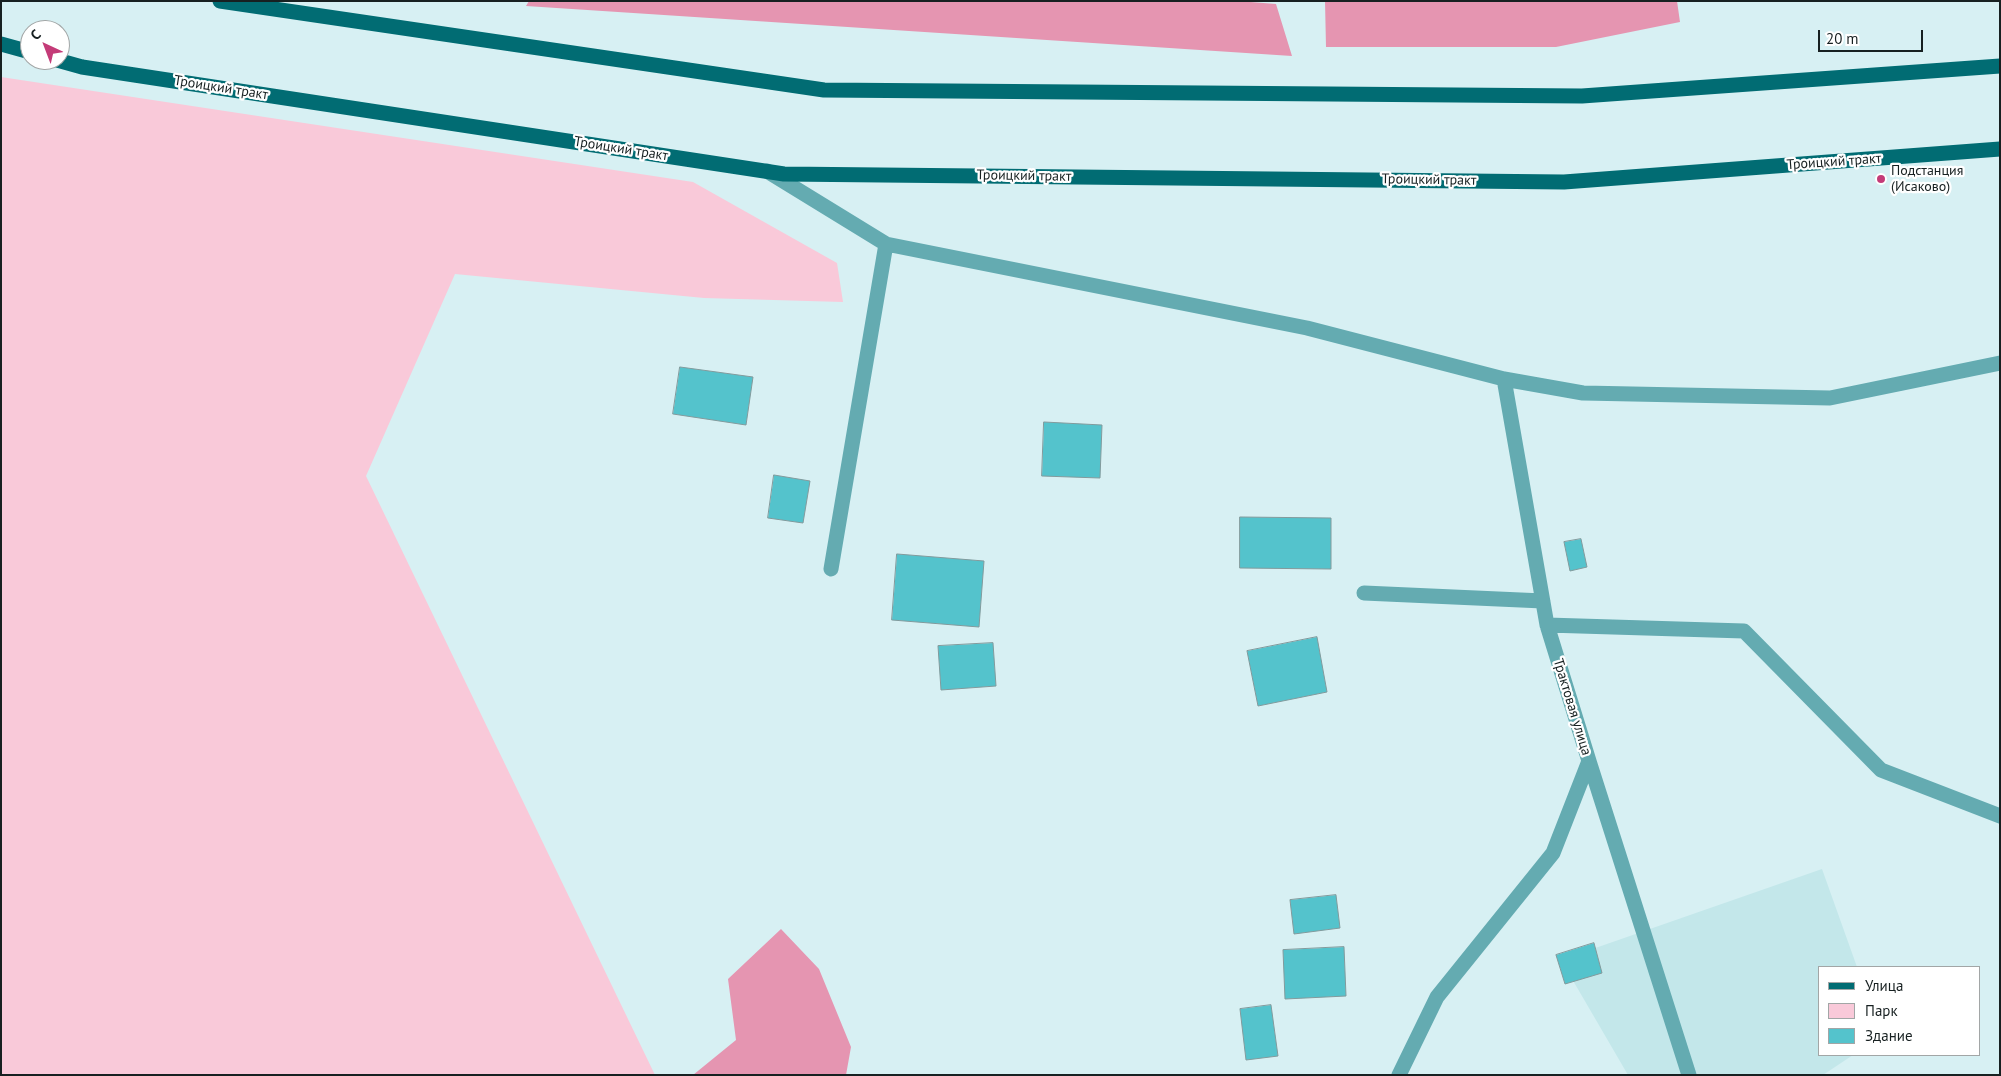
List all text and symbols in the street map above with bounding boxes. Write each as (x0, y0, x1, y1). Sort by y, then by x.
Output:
north arrow (20, 20, 70, 70)
scale bar (1821, 20, 1926, 52)
text: С (26, 26, 44, 44)
text: 20 m (1826, 29, 1859, 48)
street label: Троицкий тракт (173, 72, 269, 104)
street label: Троицкий тракт (573, 133, 669, 165)
street label: Троицкий тракт (1786, 150, 1882, 174)
place label: Подстанция (Исаково) (1891, 163, 1963, 196)
street label: Троицкий тракт (977, 167, 1071, 185)
street label: Троицкий тракт (1382, 171, 1476, 189)
marker: Подстанция (Исаково) (1875, 173, 1887, 185)
street label: Трактовая улица (1549, 657, 1595, 757)
legend (1818, 966, 1981, 1056)
text: Улица (1865, 976, 1903, 995)
text: Парк (1865, 1001, 1898, 1020)
text: Здание (1865, 1026, 1913, 1045)

